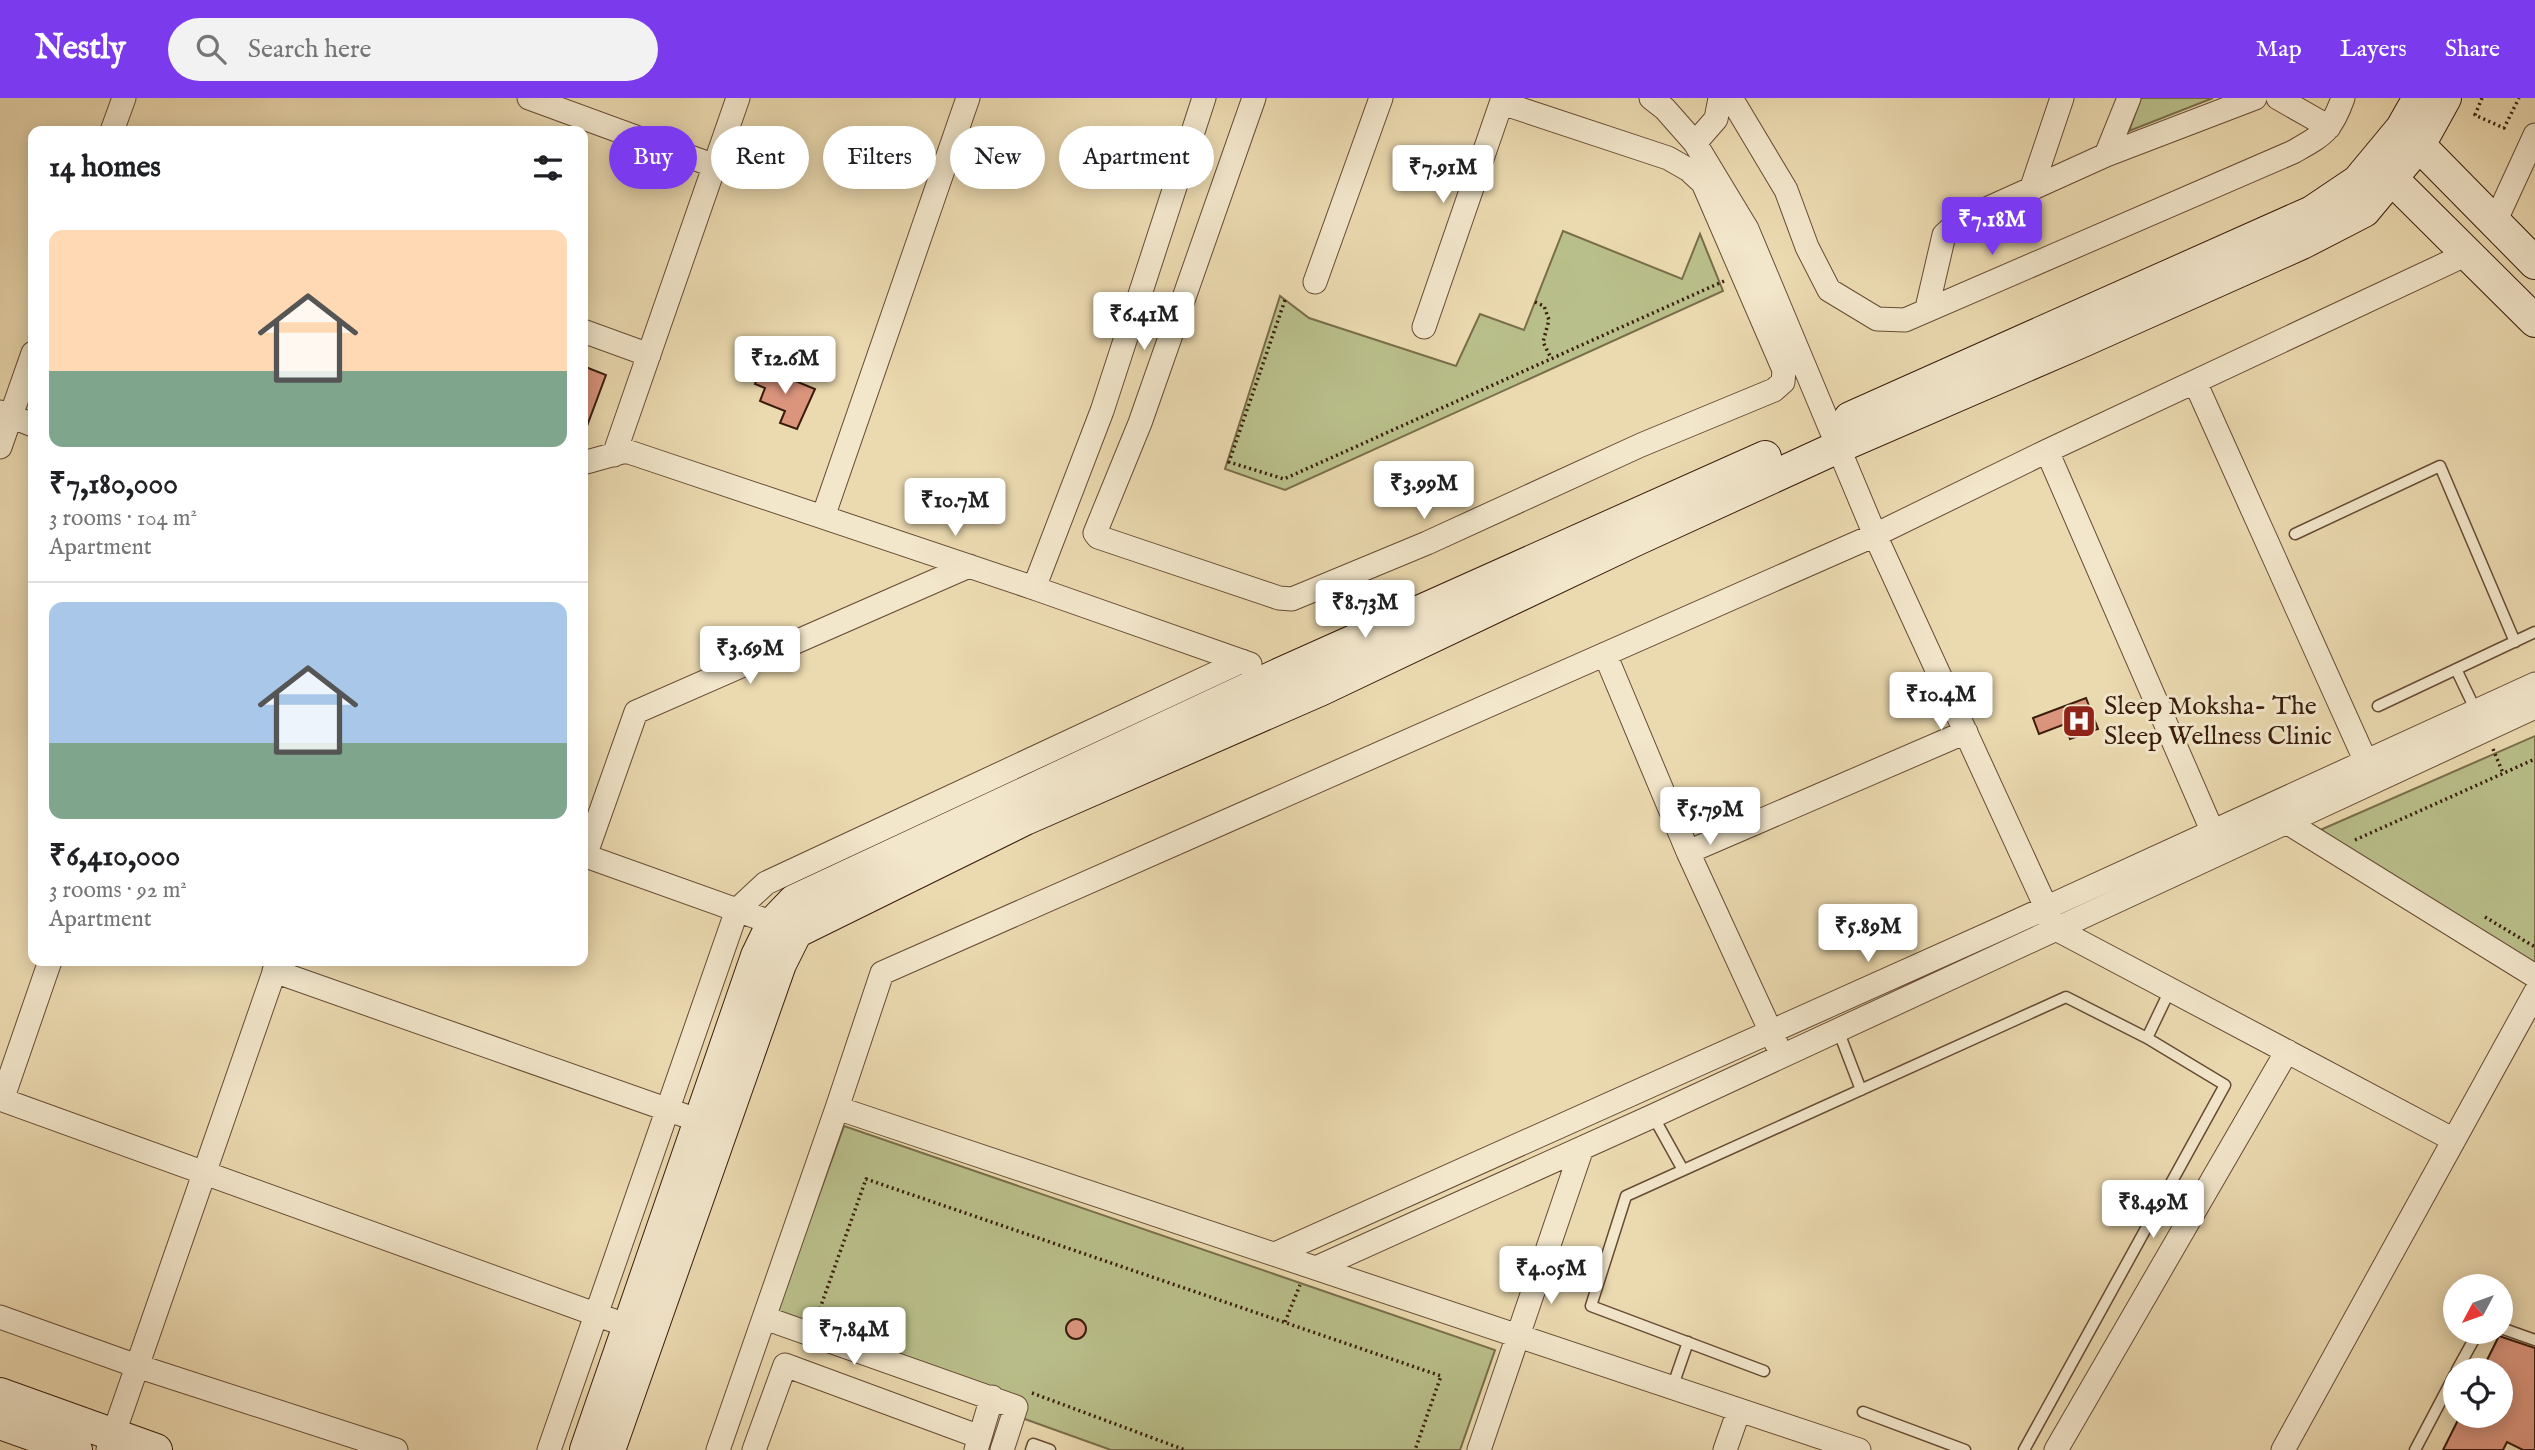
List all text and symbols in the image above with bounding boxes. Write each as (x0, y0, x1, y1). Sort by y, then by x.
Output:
search box (168, 18, 658, 81)
text: Nestly (35, 28, 126, 70)
icon: search (192, 30, 230, 68)
text: Search here (248, 33, 372, 66)
text: Map (2256, 34, 2302, 65)
text: Layers (2340, 34, 2407, 65)
text: Share (2445, 34, 2500, 65)
chip: Buy (609, 126, 697, 189)
chip: Rent (711, 126, 809, 189)
chip: Filters (823, 126, 936, 189)
chip: New (950, 126, 1045, 189)
chip: Apartment (1059, 126, 1214, 189)
pin: ₹7.91M (1386, 146, 1500, 205)
text: 14 homes (49, 149, 161, 187)
icon: filters (529, 149, 567, 187)
text: ₹7.91M (1408, 153, 1478, 182)
pin: ₹7.18M (1935, 198, 2049, 257)
text: ₹7.18M (1958, 205, 2026, 234)
icon: home (245, 275, 371, 401)
pin: ₹6.41M (1087, 292, 1201, 352)
text: ₹6.41M (1109, 300, 1179, 329)
pin: ₹12.6M (728, 336, 842, 396)
text: ₹12.6M (751, 344, 819, 373)
pin: ₹3.99M (1367, 462, 1481, 521)
text: ₹7,180,000 (49, 466, 178, 504)
text: ₹3.99M (1390, 469, 1458, 498)
pin: ₹10.7M (898, 478, 1012, 538)
text: ₹10.7M (920, 486, 990, 515)
text: 3 rooms · 104 m² (49, 504, 197, 533)
text: Apartment (49, 533, 152, 562)
pin: ₹8.73M (1308, 580, 1422, 640)
text: ₹8.73M (1332, 588, 1398, 617)
pin: ₹3.69M (693, 626, 807, 686)
text: ₹3.69M (716, 634, 784, 663)
icon: home (245, 647, 371, 773)
pin: ₹10.4M (1884, 672, 1998, 732)
text: ₹10.4M (1906, 680, 1976, 709)
place label: Sleep Moksha- The Sleep Wellness Clinic (2104, 690, 2332, 753)
hospital icon: Sleep Moksha- The Sleep Wellness Clinic (2060, 702, 2098, 740)
pin: ₹5.79M (1653, 788, 1767, 847)
text: ₹5.79M (1676, 795, 1744, 824)
text: ₹6,410,000 (49, 838, 180, 876)
text: 3 rooms · 92 m² (49, 876, 187, 905)
pin: ₹5.89M (1811, 904, 1925, 964)
text: Apartment (49, 905, 152, 934)
text: ₹5.89M (1834, 912, 1902, 941)
pin: ₹8.49M (2096, 1180, 2210, 1240)
text: ₹8.49M (2118, 1188, 2188, 1217)
pin: ₹4.05M (1494, 1246, 1608, 1306)
text: ₹4.05M (1515, 1254, 1587, 1283)
north arrow (2443, 1274, 2513, 1344)
map controls (2443, 1274, 2513, 1428)
pin: ₹7.84M (797, 1308, 911, 1367)
text: ₹7.84M (819, 1315, 889, 1344)
button: locate (2443, 1358, 2513, 1428)

